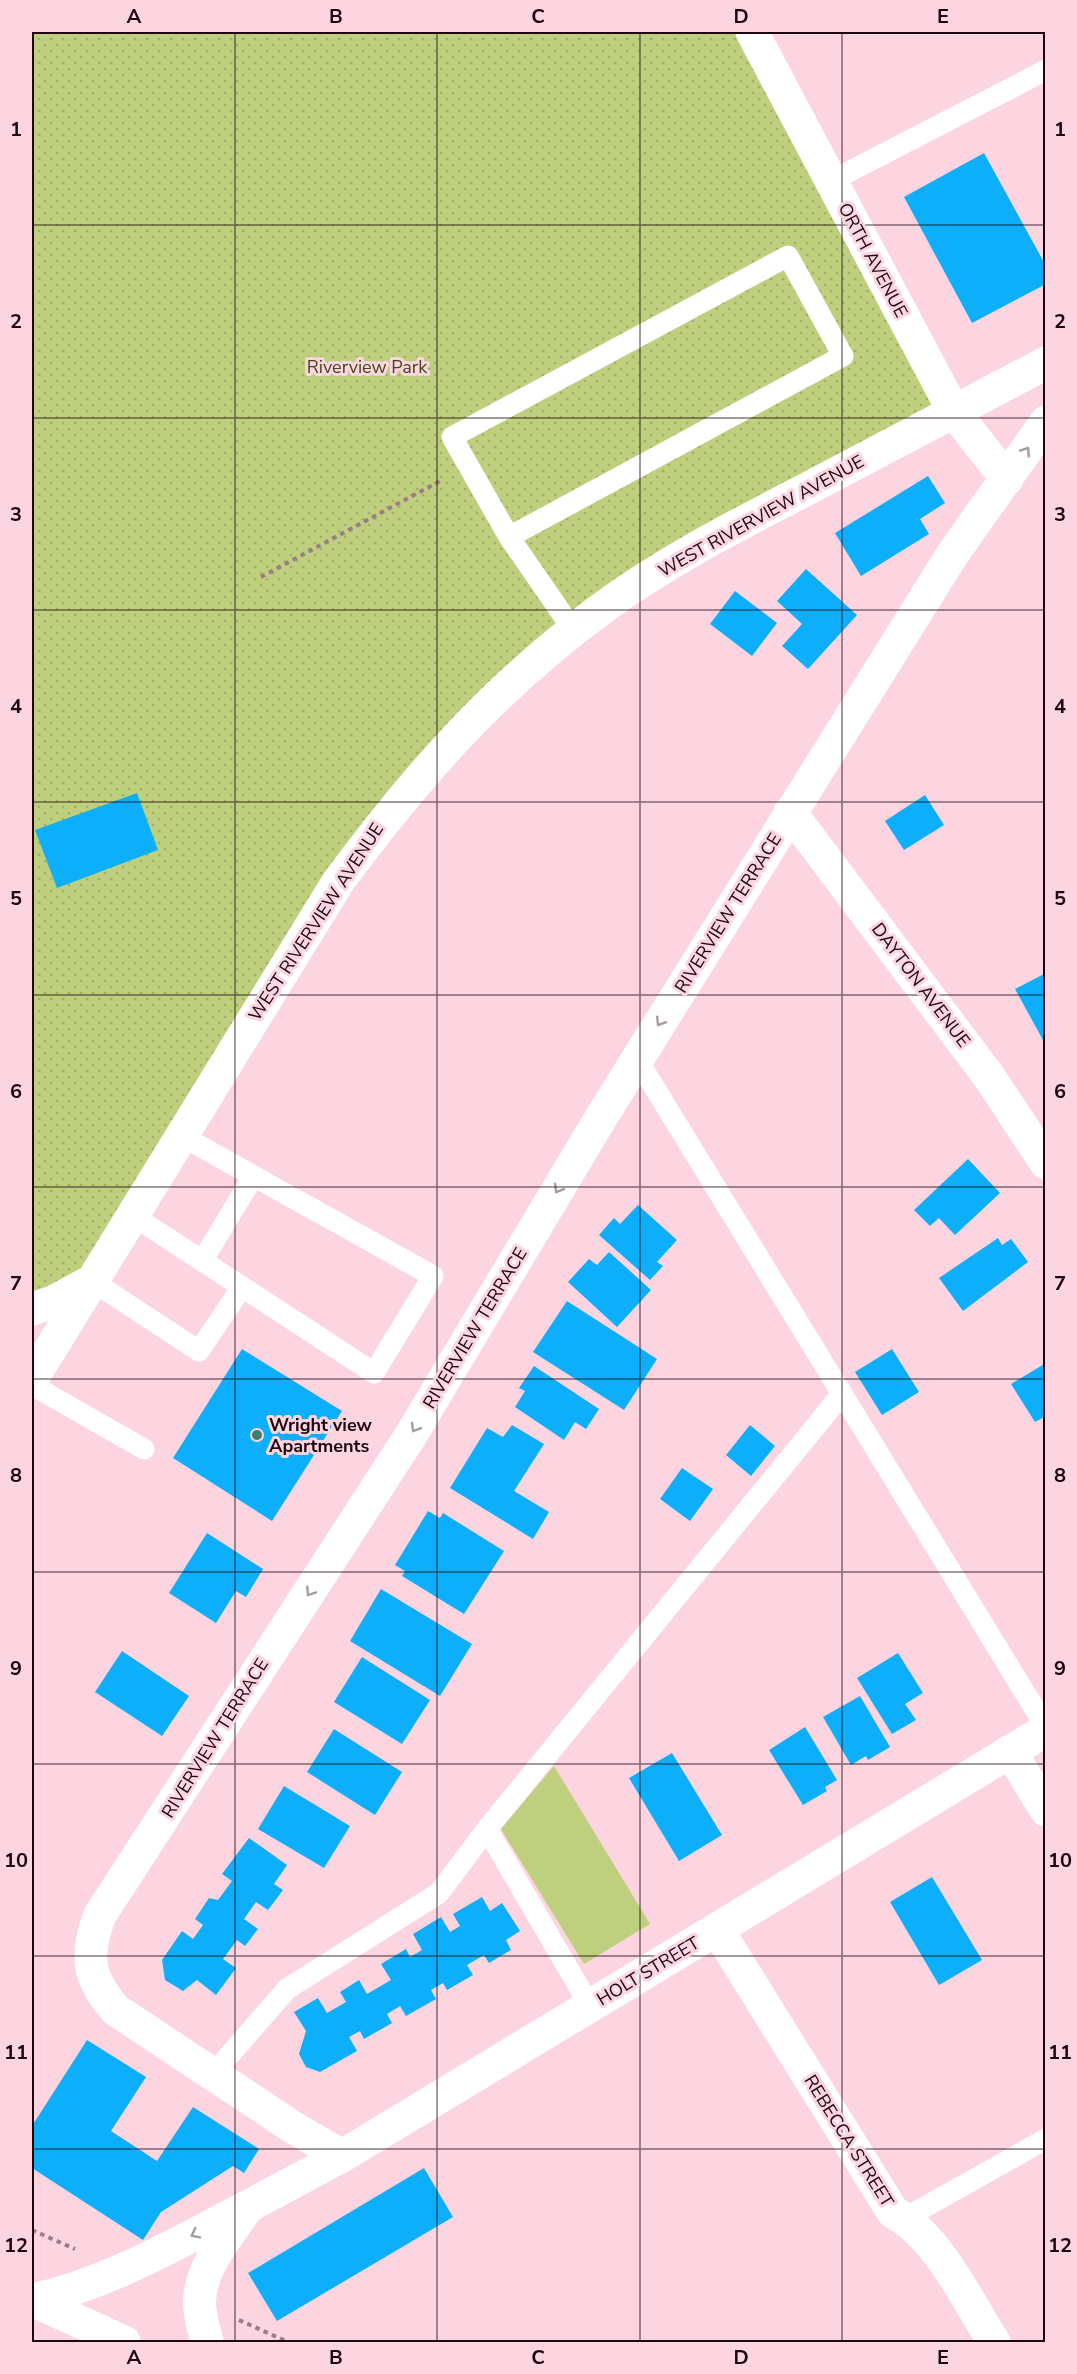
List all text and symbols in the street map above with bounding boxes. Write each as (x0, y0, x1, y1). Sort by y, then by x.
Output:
text: A (127, 3, 142, 30)
text: B (329, 3, 343, 30)
text: C (531, 3, 545, 30)
text: D (733, 3, 749, 30)
text: E (937, 3, 949, 30)
text: 1 (10, 116, 22, 143)
text: 1 (1054, 116, 1066, 143)
street label: ORTH AVENUE (833, 198, 913, 322)
text: 2 (10, 308, 22, 335)
text: 2 (1054, 308, 1066, 335)
park label: Riverview Park (307, 355, 428, 379)
one-way arrow (1019, 447, 1030, 458)
street label: WEST RIVERVIEW AVENUE (654, 449, 868, 583)
text: 3 (10, 501, 22, 528)
text: 3 (1054, 501, 1066, 528)
text: 4 (10, 693, 22, 720)
text: 4 (1054, 693, 1066, 720)
street label: WEST RIVERVIEW AVENUE (243, 818, 389, 1026)
street label: RIVERVIEW TERRACE (669, 829, 787, 997)
text: 5 (10, 885, 22, 912)
text: 5 (1054, 885, 1066, 912)
street label: DAYTON AVENUE (866, 918, 976, 1052)
one-way arrow (656, 1016, 668, 1026)
text: 6 (10, 1078, 22, 1105)
text: 6 (1054, 1078, 1066, 1105)
one-way arrow (554, 1183, 566, 1193)
street label: RIVERVIEW TERRACE (417, 1243, 533, 1413)
text: 7 (10, 1270, 22, 1297)
text: 7 (1054, 1270, 1066, 1297)
place label: Wright view Apartments (269, 1413, 372, 1458)
one-way arrow (410, 1422, 422, 1432)
marker: Wright view Apartments (250, 1428, 264, 1442)
text: 8 (10, 1462, 22, 1489)
text: 8 (1054, 1462, 1066, 1489)
one-way arrow (305, 1586, 317, 1596)
street label: RIVERVIEW TERRACE (156, 1654, 274, 1822)
text: 9 (10, 1655, 22, 1682)
text: 9 (1054, 1655, 1066, 1682)
text: 10 (4, 1847, 28, 1874)
text: 10 (1048, 1847, 1072, 1874)
street label: HOLT STREET (592, 1931, 704, 2011)
text: 11 (4, 2039, 28, 2066)
text: 11 (1048, 2039, 1072, 2066)
street label: REBECCA STREET (799, 2070, 899, 2212)
one-way arrow (190, 2226, 201, 2238)
text: 12 (4, 2232, 28, 2259)
text: 12 (1048, 2232, 1072, 2259)
text: A (127, 2344, 142, 2371)
text: B (329, 2344, 343, 2371)
text: C (531, 2344, 545, 2371)
text: D (733, 2344, 749, 2371)
text: E (937, 2344, 949, 2371)

